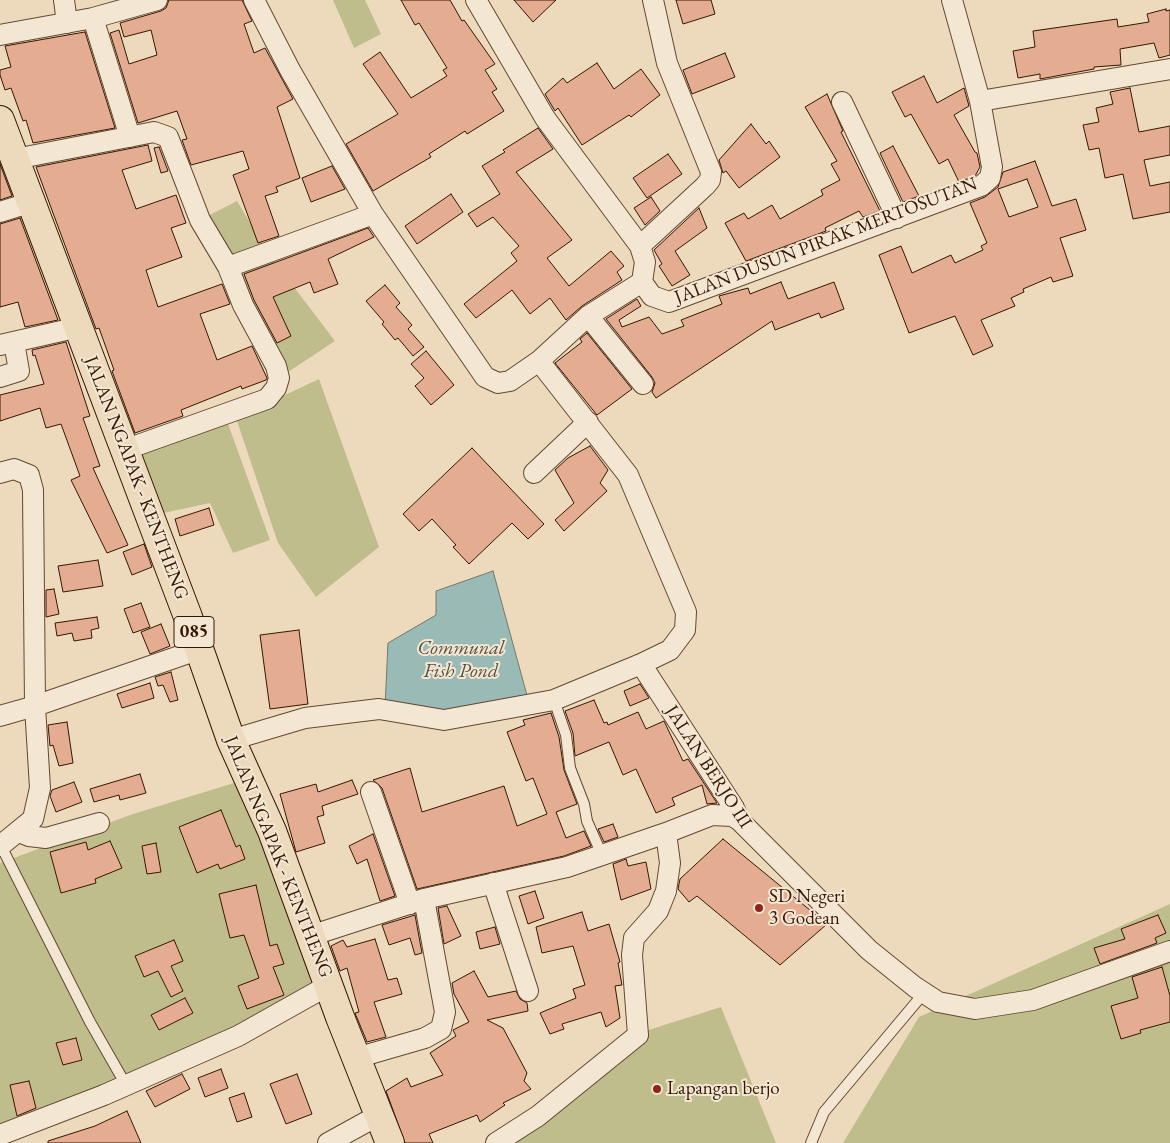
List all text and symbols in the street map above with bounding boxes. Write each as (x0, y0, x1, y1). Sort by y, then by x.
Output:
street label: JALAN DUSUN PIRAK MERTOSUTAN (671, 173, 981, 309)
street label: JALAN NGAPAK - KENTHENG (79, 353, 193, 603)
road number: 085 (174, 616, 214, 648)
water label: Communal Fish Pond (418, 637, 504, 684)
street label: JALAN BERJO III (660, 701, 756, 833)
street label: JALAN NGAPAK - KENTHENG (219, 733, 337, 981)
place label: SD Negeri 3 Godean (769, 886, 845, 930)
marker: SD Negeri 3 Godean (753, 902, 765, 914)
place label: Lapangan berjo (667, 1078, 780, 1100)
marker: Lapangan berjo (651, 1083, 663, 1095)

